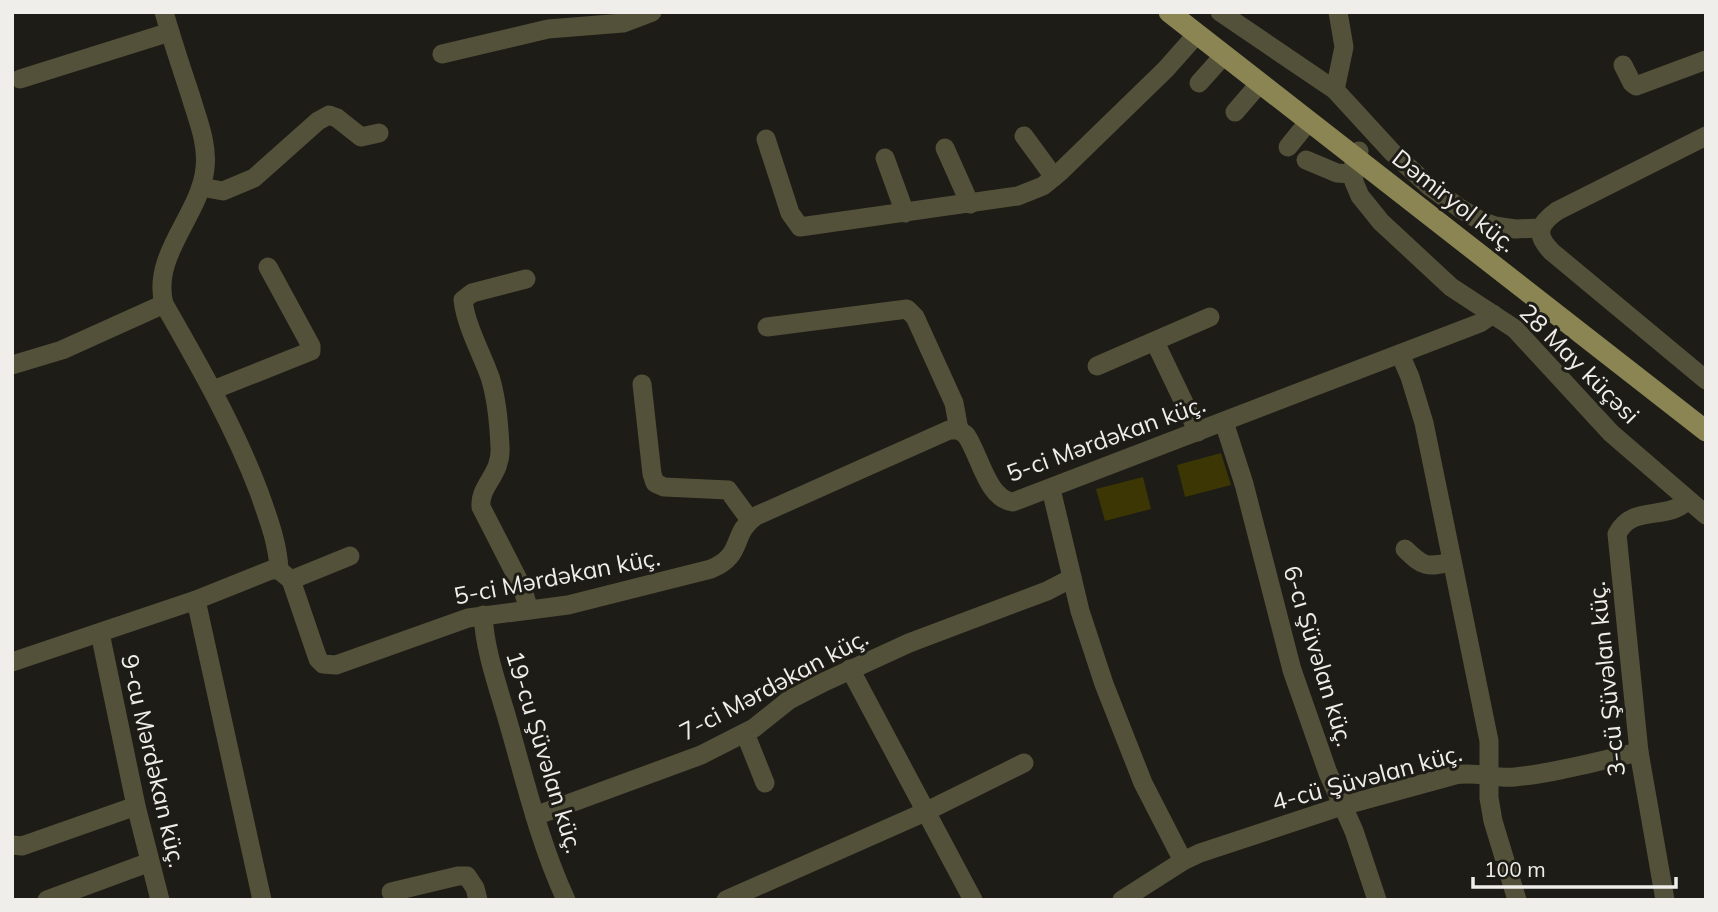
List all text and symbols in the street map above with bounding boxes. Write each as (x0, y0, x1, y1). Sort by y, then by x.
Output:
street label: Dəmiryol küç. (1387, 142, 1523, 258)
street label: 28 May küçəsi (1513, 297, 1646, 430)
street label: 5-ci Mərdəkan küç. (1002, 388, 1209, 488)
street label: 5-ci Mərdəkan küç. (451, 541, 662, 611)
street label: 6-cı Şüvəlan küç. (1277, 562, 1361, 750)
street label: 3-cü Şüvəlan küç. (1581, 580, 1631, 778)
street label: 7-ci Mərdəkan küç. (674, 622, 873, 746)
street label: 19-cu Şüvəlan küç. (500, 647, 590, 857)
street label: 9-cu Mərdəkan küç. (115, 651, 193, 870)
street label: 4-cü Şüvəlan küç. (1268, 737, 1465, 817)
scale bar (1473, 846, 1676, 890)
text: 100 m (1484, 856, 1546, 882)

